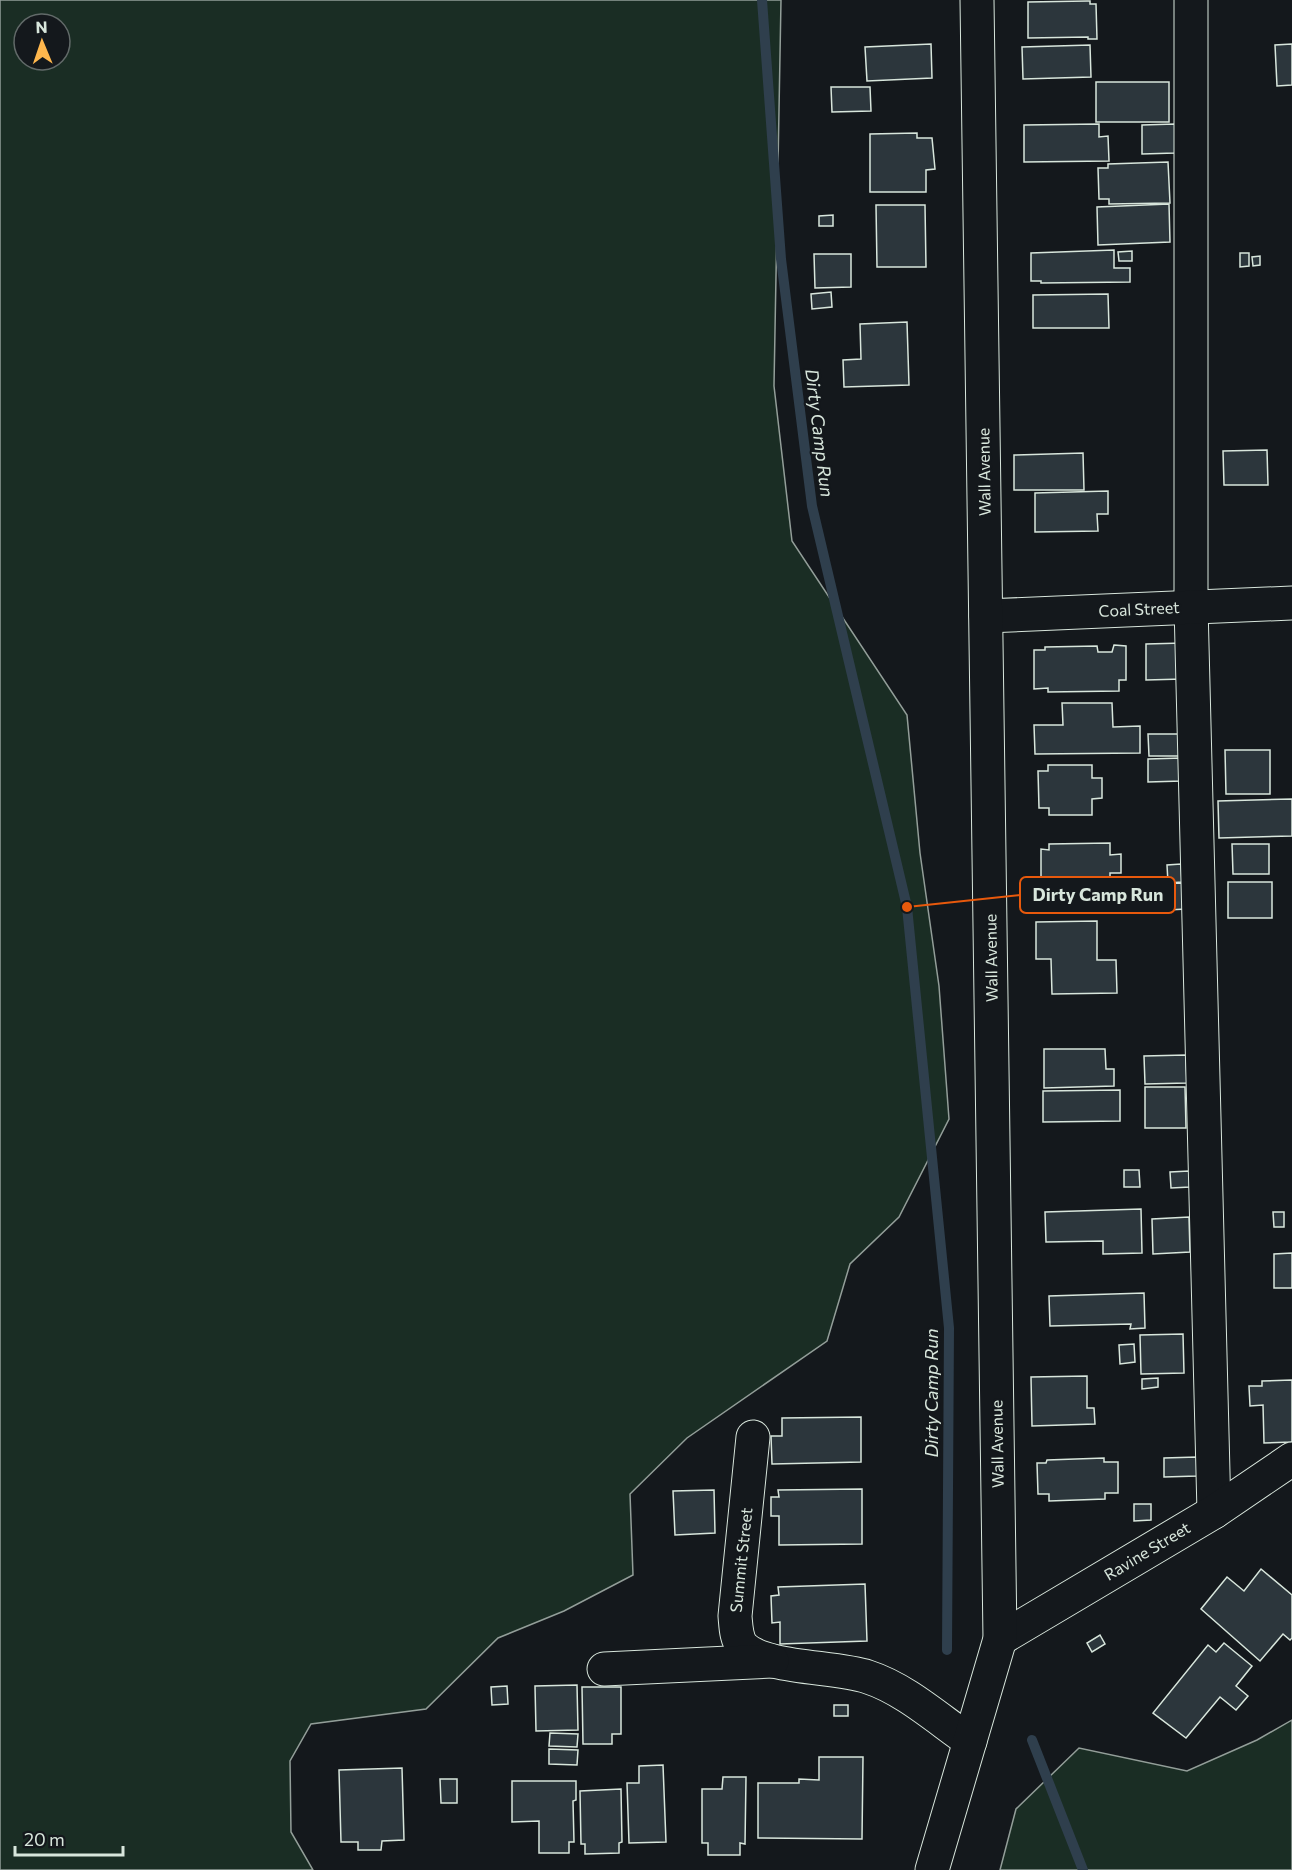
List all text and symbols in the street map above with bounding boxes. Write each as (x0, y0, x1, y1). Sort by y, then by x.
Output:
north arrow (12, 12, 72, 72)
text: N (35, 17, 48, 36)
water label: Dirty Camp Run (801, 367, 839, 498)
street label: Wall Avenue (973, 428, 994, 516)
street label: Coal Street (1098, 597, 1180, 620)
callout: Dirty Camp Run (1020, 877, 1175, 913)
text: Dirty Camp Run (1032, 883, 1164, 905)
street label: Wall Avenue (980, 914, 1001, 1002)
water label: Dirty Camp Run (920, 1328, 942, 1458)
street label: Wall Avenue (986, 1400, 1007, 1488)
street label: Summit Street (726, 1506, 755, 1613)
street label: Ravine Street (1100, 1517, 1194, 1584)
scale bar (15, 1819, 123, 1857)
text: 20 m (24, 1828, 65, 1850)

